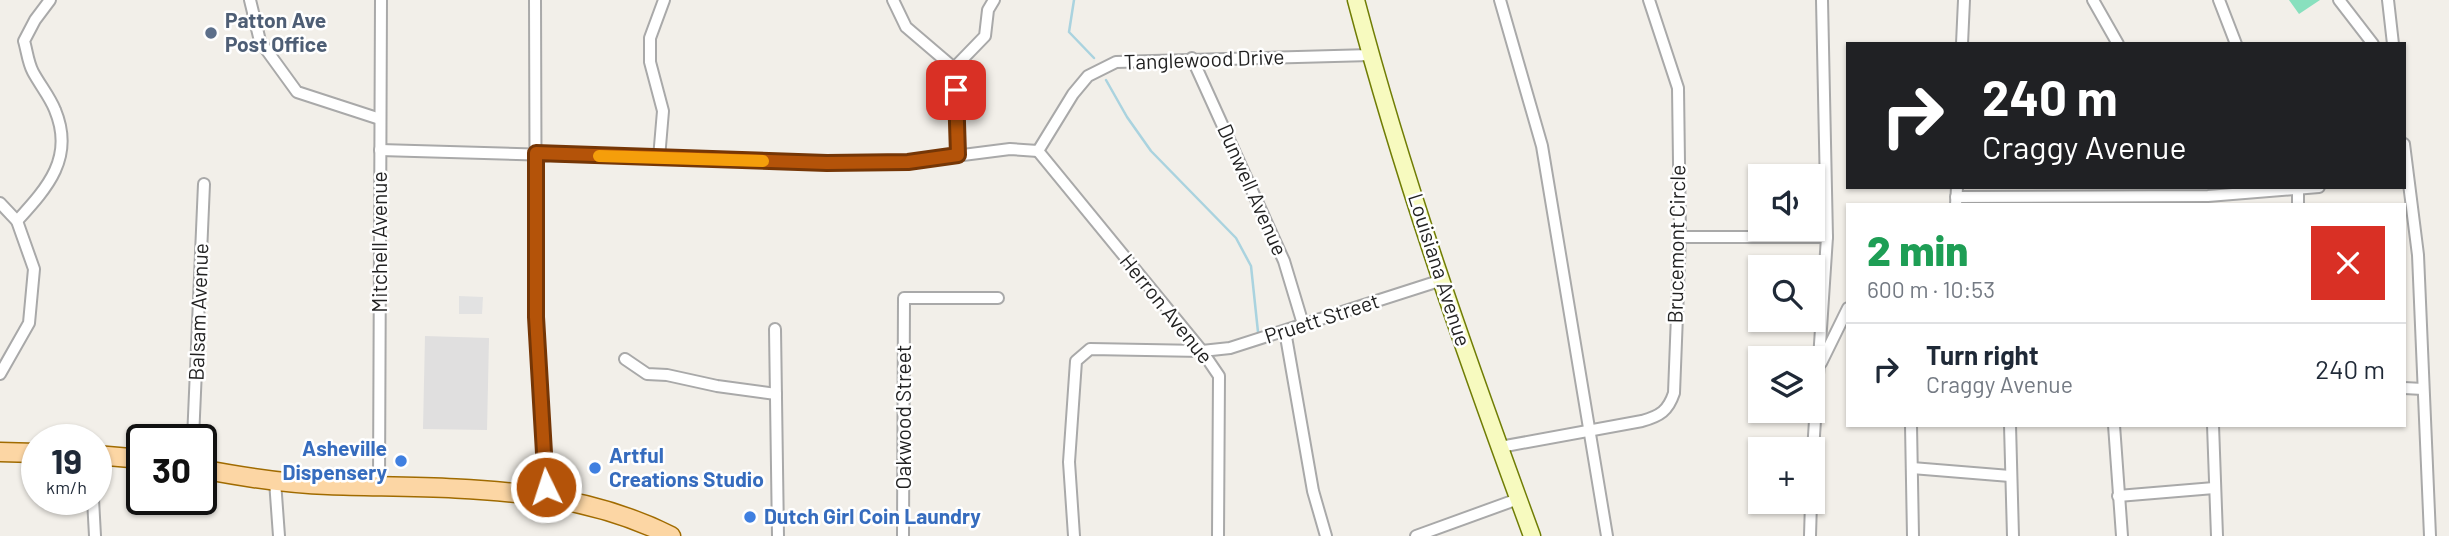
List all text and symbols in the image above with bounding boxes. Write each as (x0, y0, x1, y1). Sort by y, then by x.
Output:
place label: Patton Ave Post Office (225, 7, 327, 56)
marker: Patton Ave Post Office (203, 25, 219, 41)
street label: Tanglewood Drive (1123, 43, 1285, 74)
pin (926, 60, 986, 120)
text: 240 m (1982, 67, 2118, 126)
icon: right (1867, 70, 1958, 161)
icon: arrive (937, 71, 975, 109)
street label: Dunwell Avenue (1213, 120, 1294, 259)
text: Craggy Avenue (1982, 127, 2186, 165)
map controls (1748, 164, 1825, 514)
button: sound (1748, 164, 1825, 241)
street label: Brucemont Circle (1662, 165, 1689, 323)
street label: Mitchell Avenue (366, 171, 391, 313)
street label: Louisiana Avenue (1404, 190, 1477, 349)
text: 2 min (1867, 224, 1968, 274)
button: close (2311, 226, 2385, 300)
street label: Balsam Avenue (183, 243, 212, 381)
street label: Herron Avenue (1115, 248, 1219, 368)
button: search (1748, 255, 1825, 332)
text: 600 m · 10:53 (1867, 275, 1995, 303)
street label: Pruett Street (1261, 287, 1382, 348)
text: Turn right (1926, 339, 2039, 370)
street label: Oakwood Street (890, 345, 915, 489)
button: layers (1748, 346, 1825, 423)
icon: right (1867, 350, 1905, 388)
text: 240 m (2315, 353, 2385, 384)
text: Craggy Avenue (1926, 370, 2073, 398)
speed limit sign: 30 (126, 424, 217, 515)
place label: Asheville Dispensery (282, 435, 387, 484)
button: + (1748, 437, 1825, 514)
text: 19 (51, 439, 82, 481)
place label: Artful Creations Studio (609, 442, 764, 491)
position arrow (509, 450, 583, 524)
marker: Asheville Dispensery (393, 453, 409, 469)
marker: Artful Creations Studio (587, 460, 603, 476)
text: km/h (46, 476, 87, 498)
place label: Dutch Girl Coin Laundry (764, 503, 981, 528)
marker: Dutch Girl Coin Laundry (742, 509, 758, 525)

